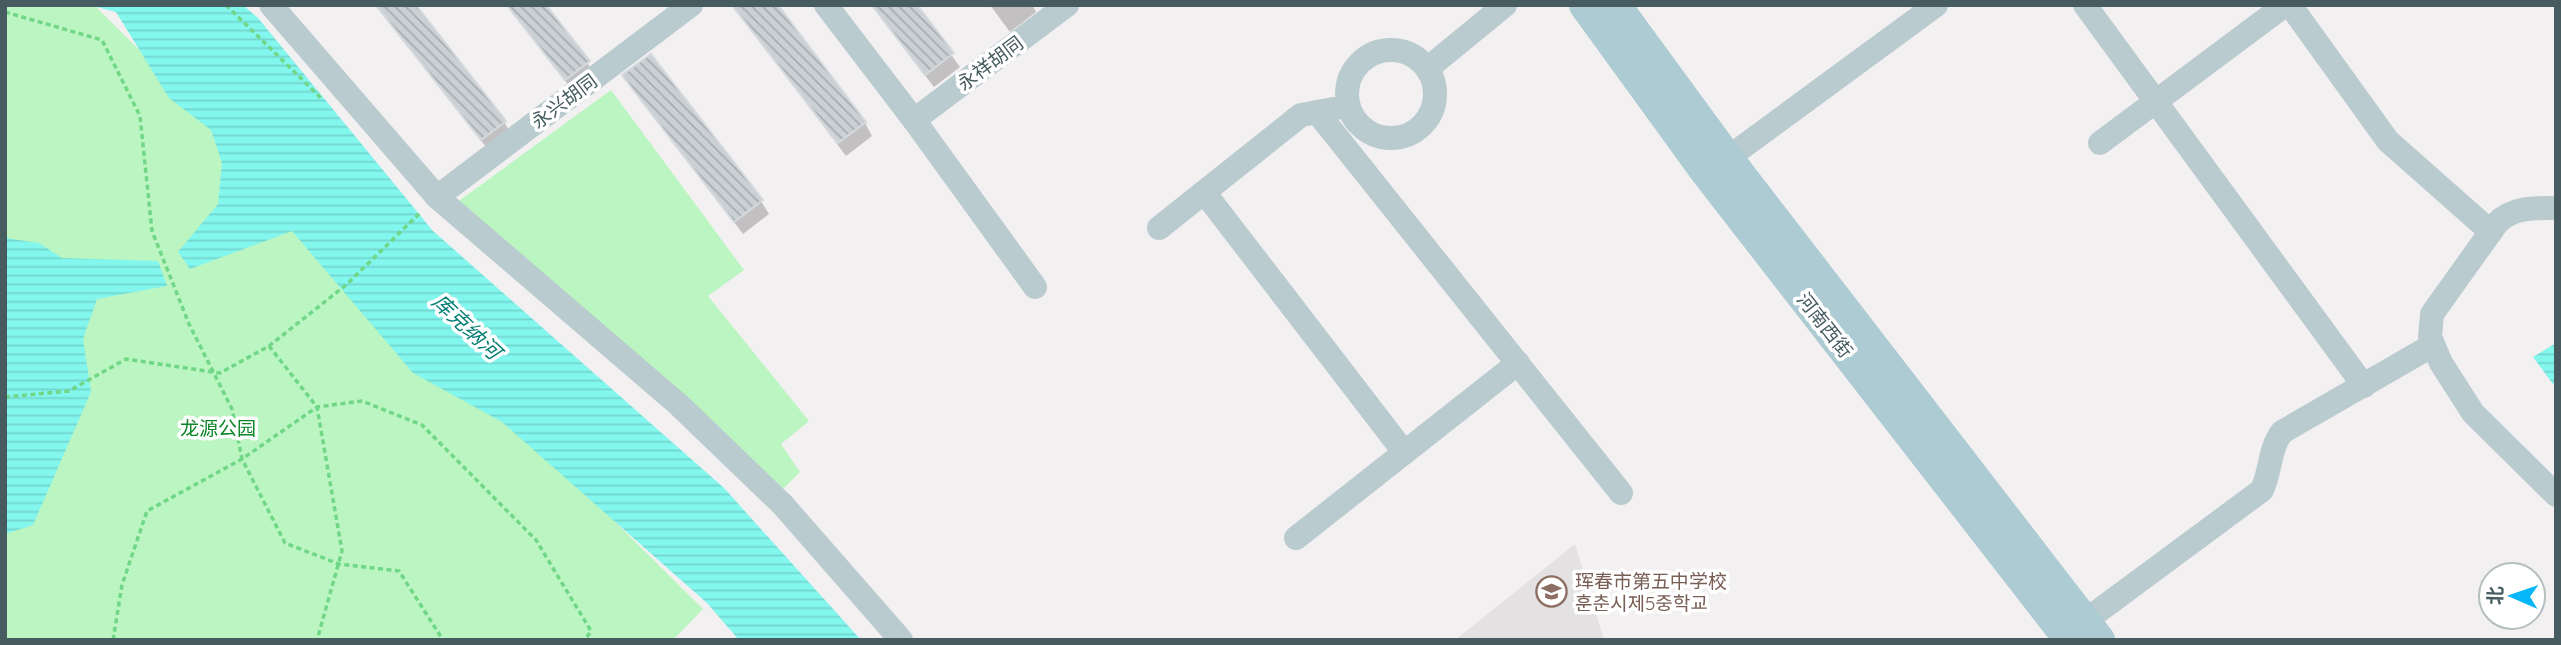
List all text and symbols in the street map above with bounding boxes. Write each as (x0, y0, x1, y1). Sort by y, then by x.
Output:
street label: 永祥胡同 (952, 31, 1028, 95)
street label: 永兴胡同 (526, 69, 602, 133)
water label: 库克纳河 (427, 288, 510, 367)
street label: 河南西街 (1792, 288, 1858, 362)
park label: 龙源公园 (180, 416, 256, 440)
north arrow (2477, 561, 2547, 631)
place label: 珲春市第五中学校 훈춘시제5중학교 (1575, 569, 1727, 615)
school or university icon: 珲春市第五中学校 훈춘시제5중학교 (1535, 575, 1569, 609)
text: 北 (2483, 585, 2507, 605)

